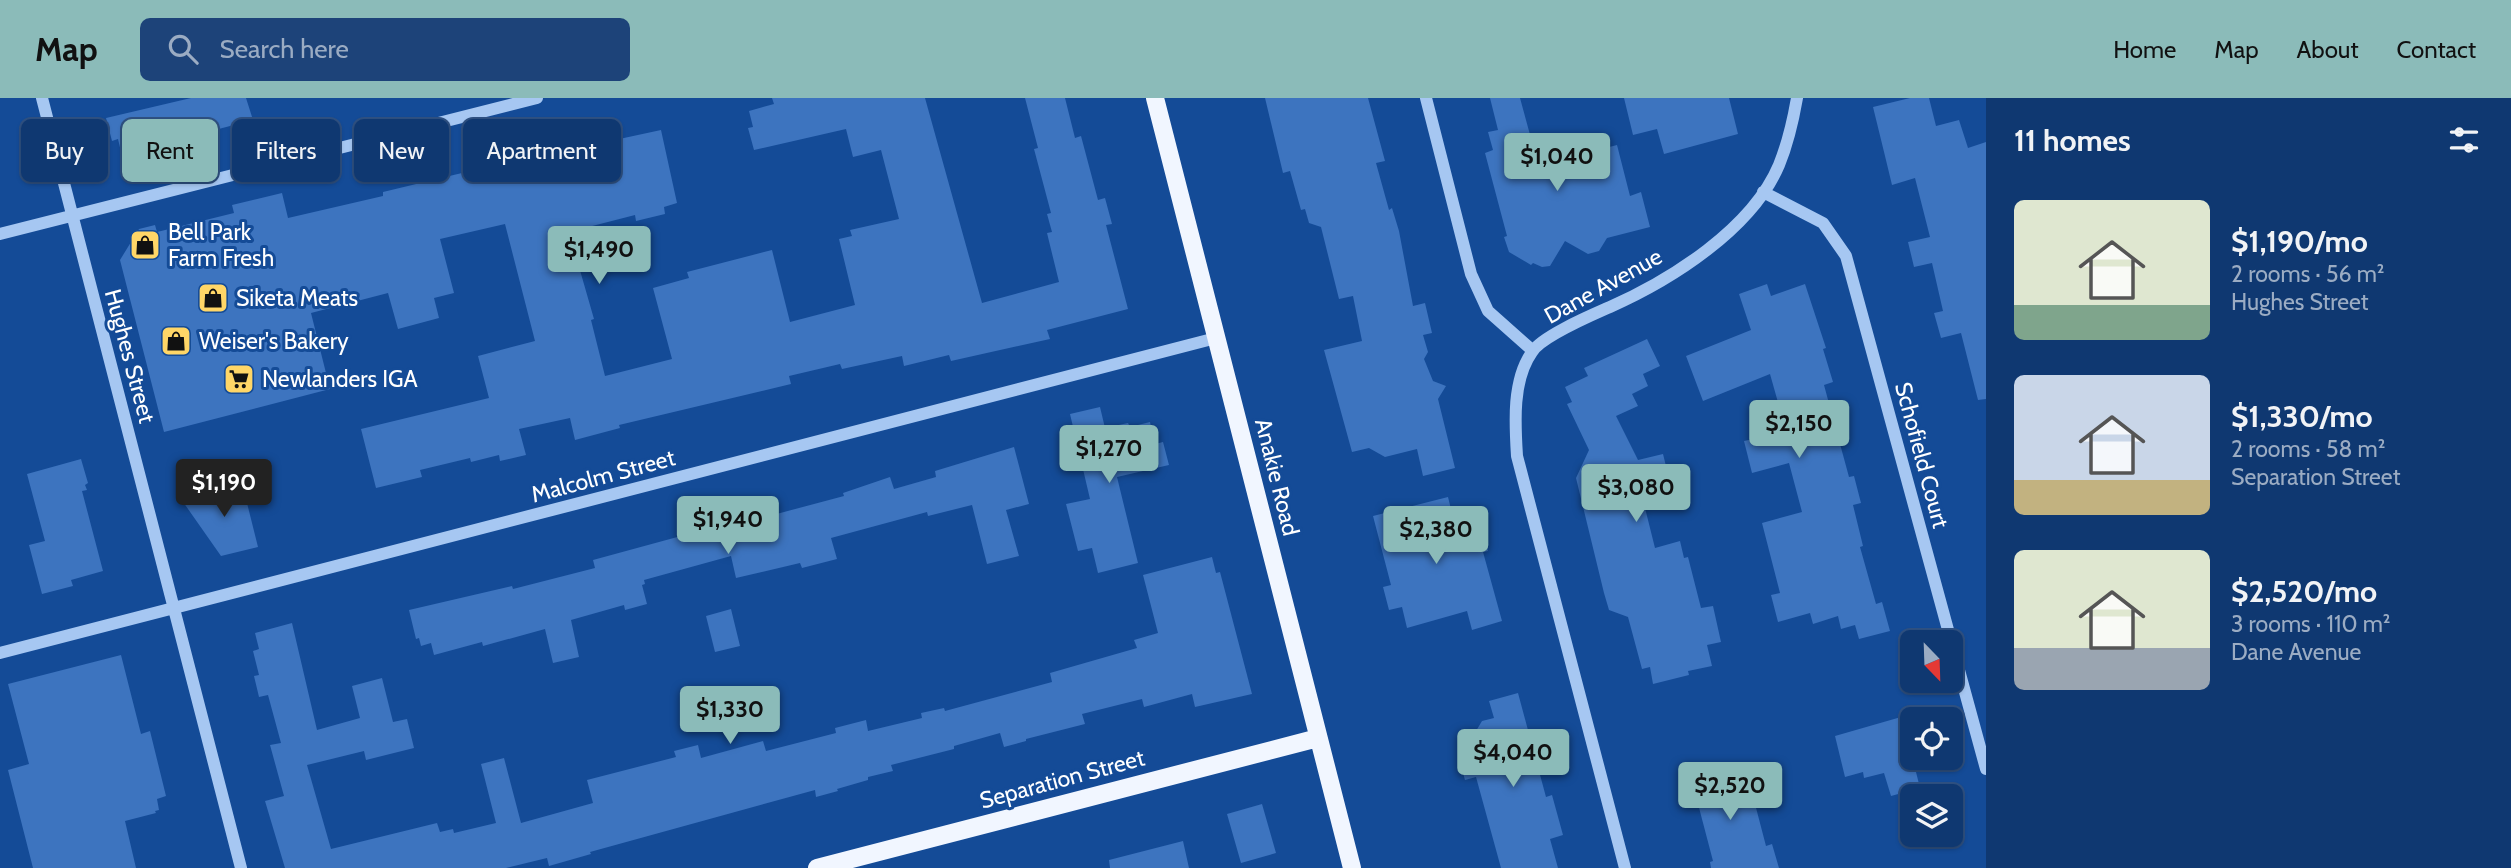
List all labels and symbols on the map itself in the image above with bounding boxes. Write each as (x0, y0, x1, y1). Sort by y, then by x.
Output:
pin: $1,040 (1500, 134, 1614, 193)
place label: Bell Park Farm Fresh (168, 218, 274, 272)
pin: $1,490 (542, 226, 656, 286)
shop icon: Bell Park Farm Fresh (128, 228, 162, 262)
street label: Dane Avenue (1539, 242, 1667, 330)
shop icon: Siketa Meats (196, 281, 230, 315)
place label: Siketa Meats (236, 284, 358, 312)
street label: Hughes Street (99, 286, 161, 426)
shop icon: Weiser's Bakery (159, 324, 193, 358)
place label: Weiser's Bakery (199, 327, 349, 355)
supermarket icon: Newlanders IGA (222, 362, 256, 396)
place label: Newlanders IGA (262, 365, 418, 393)
street label: Schofield Court (1889, 379, 1955, 531)
pin: $2,150 (1742, 400, 1856, 460)
street label: Anakie Road (1249, 415, 1305, 539)
pin: $1,270 (1052, 426, 1166, 485)
street label: Malcolm Street (528, 443, 678, 509)
pin: $1,190 (167, 460, 281, 519)
pin: $3,080 (1579, 464, 1693, 524)
pin: $1,940 (671, 496, 785, 556)
pin: $2,380 (1379, 506, 1493, 566)
north arrow (1900, 630, 1964, 693)
pin: $1,330 (673, 686, 787, 746)
pin: $4,040 (1456, 730, 1570, 789)
street label: Separation Street (977, 743, 1148, 814)
pin: $2,520 (1673, 762, 1787, 822)

